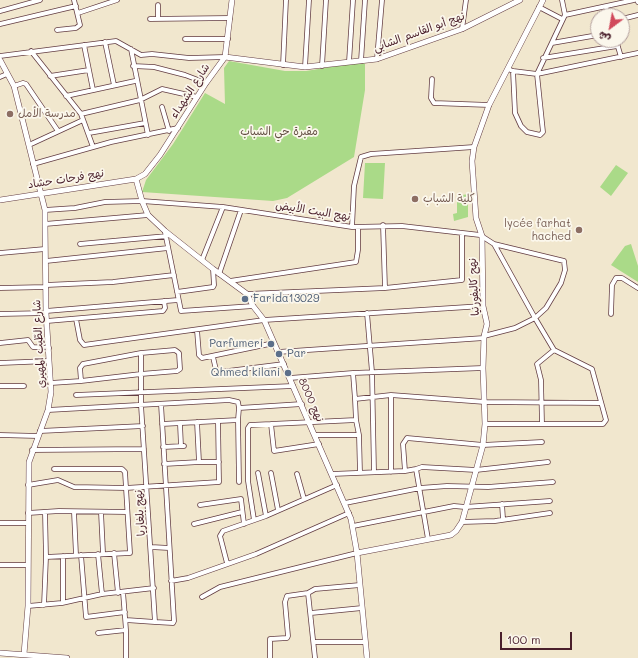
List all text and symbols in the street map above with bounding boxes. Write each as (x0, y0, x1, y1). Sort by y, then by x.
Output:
north arrow (590, 8, 630, 48)
street label: نهج أبو القاسم الشابي (371, 9, 467, 55)
text: ش (595, 28, 613, 47)
street label: شارع الشهداء (167, 61, 213, 121)
place label: مدرسة الأمل (18, 107, 76, 121)
marker: مدرسة الأمل (5, 109, 15, 119)
park label: مقبرة حي الشباب (240, 125, 318, 139)
street label: نهج فرحات حشاد (27, 166, 105, 192)
place label: كلية الشباب (423, 192, 475, 206)
marker: كلية الشباب (410, 194, 420, 204)
street label: نهج البيت الأبيض (274, 199, 352, 223)
place label: lycée farhat hached (504, 217, 571, 243)
marker: lycée farhat hached (574, 225, 584, 235)
street label: نهح كاليفورنيا (466, 258, 482, 316)
place label: Farida13029 (253, 292, 319, 306)
marker: Farida13029 (240, 294, 250, 304)
street label: شارع الطّيب المهيري (30, 299, 48, 389)
place label: Parfumeri (209, 337, 263, 351)
marker: Parfumeri (266, 339, 276, 349)
place label: Par (287, 347, 306, 361)
marker: Par (274, 349, 284, 359)
place label: Qhmed kilani (211, 366, 280, 380)
marker: Qhmed kilani (283, 368, 293, 378)
street label: نهج 8000 (295, 376, 327, 424)
street label: نهج بلغاريا (132, 489, 148, 537)
scale bar (502, 624, 574, 650)
text: 100 m (507, 631, 541, 647)

